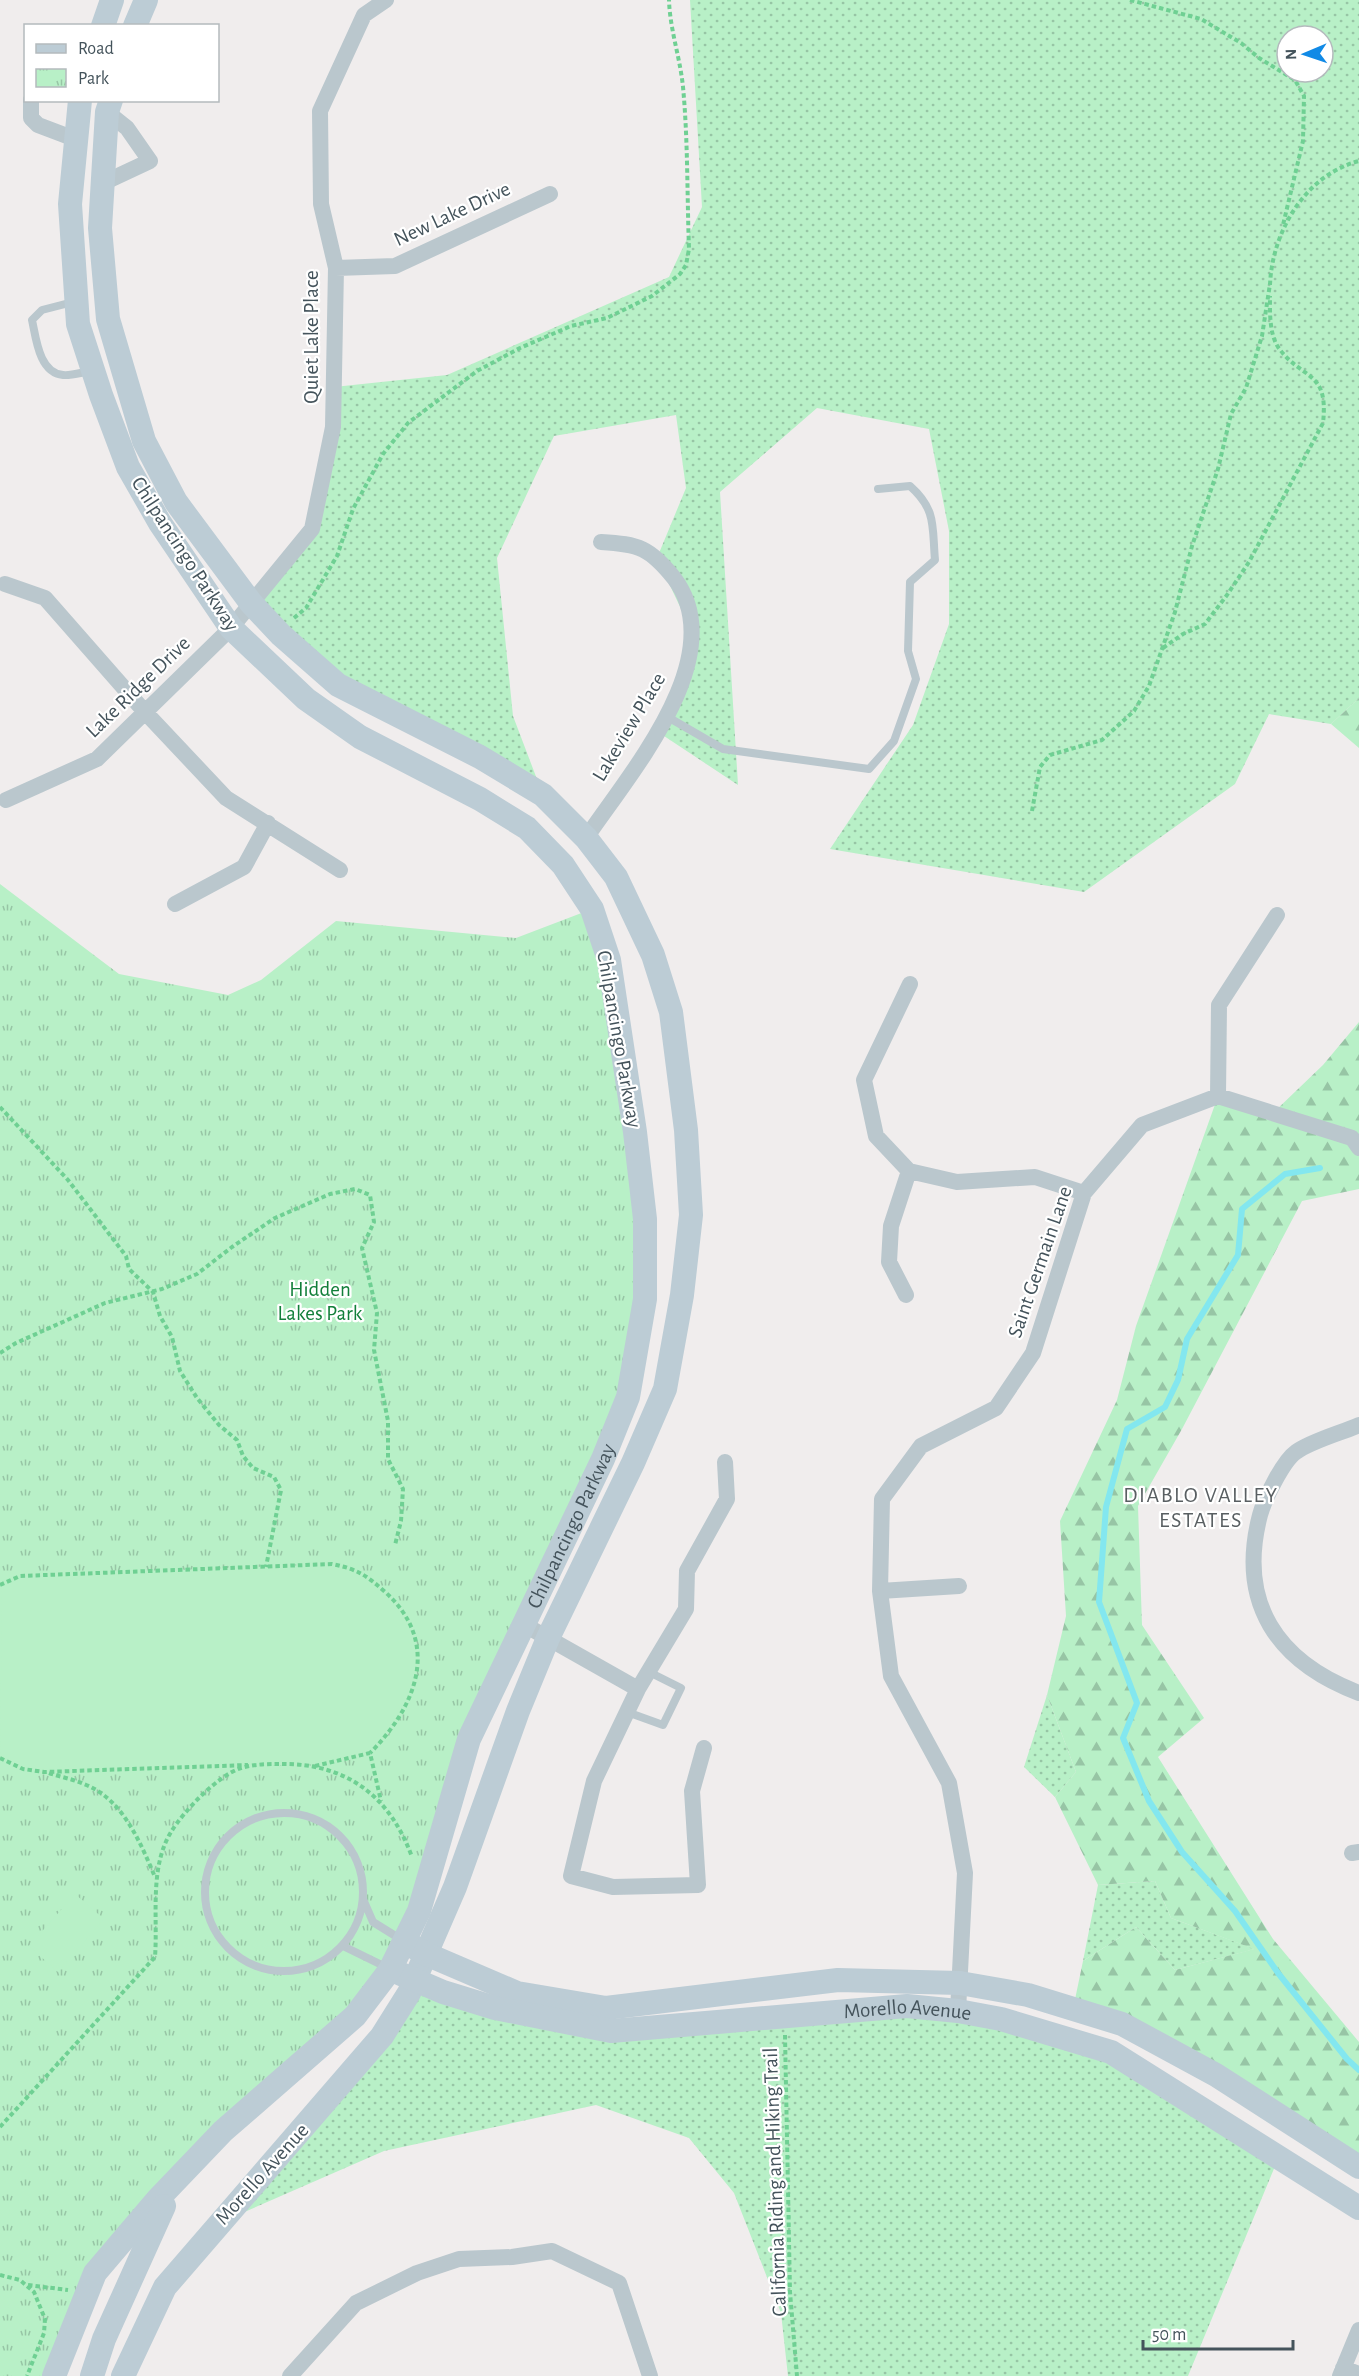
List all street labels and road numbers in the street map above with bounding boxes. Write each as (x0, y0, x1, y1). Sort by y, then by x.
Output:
street label: New Lake Drive (391, 178, 513, 250)
street label: Quiet Lake Place (301, 270, 322, 404)
street label: Chilpancingo Parkway (127, 473, 243, 635)
street label: Lake Ridge Drive (82, 632, 194, 742)
street label: Lakeview Place (589, 669, 669, 785)
street label: Chilpancingo Parkway (593, 949, 645, 1129)
street label: Saint Germain Lane (1004, 1184, 1076, 1340)
street label: Chilpancingo Parkway (523, 1441, 619, 1612)
street label: Morello Avenue (843, 1996, 973, 2024)
street label: California Riding and Hiking Trail (760, 2047, 790, 2317)
street label: Morello Avenue (211, 2119, 313, 2229)

